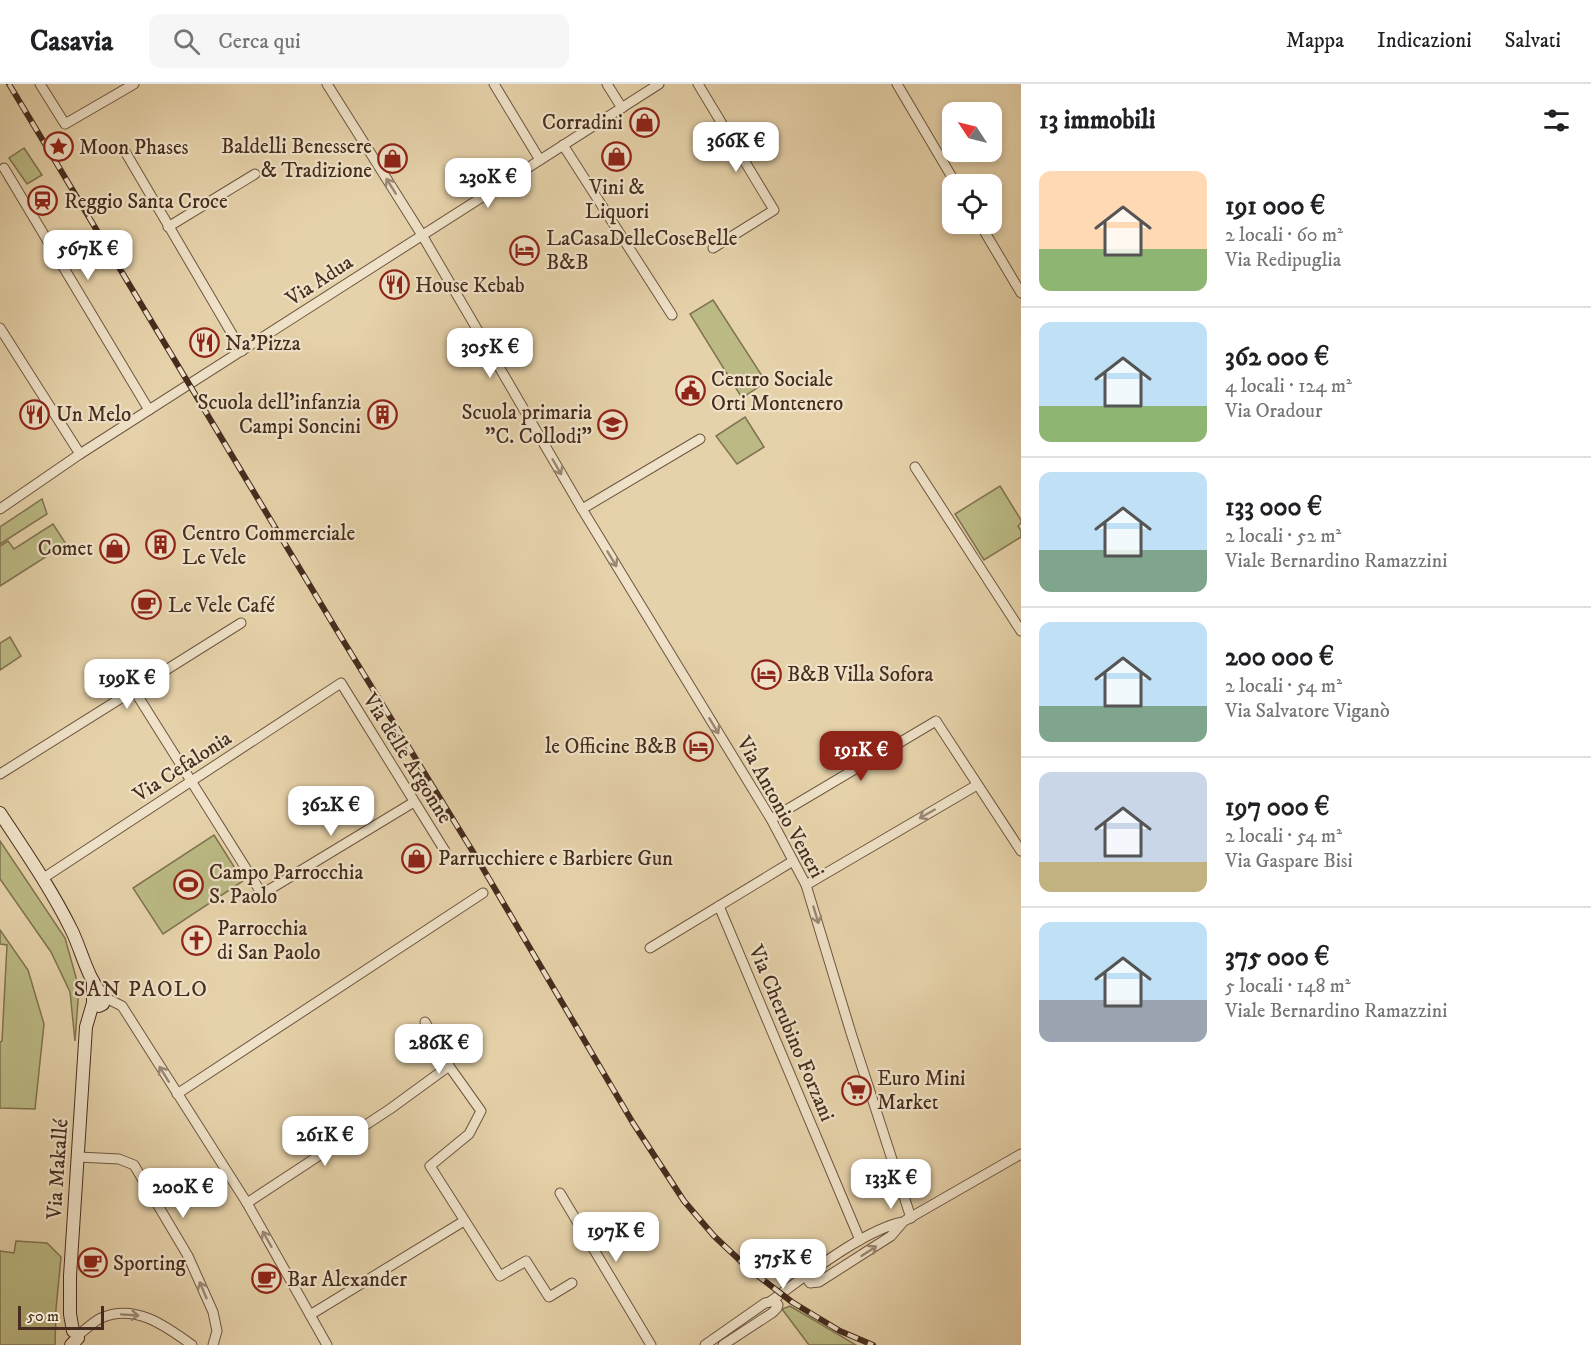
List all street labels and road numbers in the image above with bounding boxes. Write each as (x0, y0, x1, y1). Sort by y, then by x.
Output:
street label: Via Adua (280, 250, 358, 313)
street label: Via delle Argonne (356, 688, 458, 829)
street label: Via Cefalonia (128, 725, 237, 809)
street label: Via Antonio Veneri (730, 731, 830, 883)
street label: Via Cherubino Forzani (742, 940, 840, 1125)
street label: Via Makallé (41, 1118, 74, 1221)

